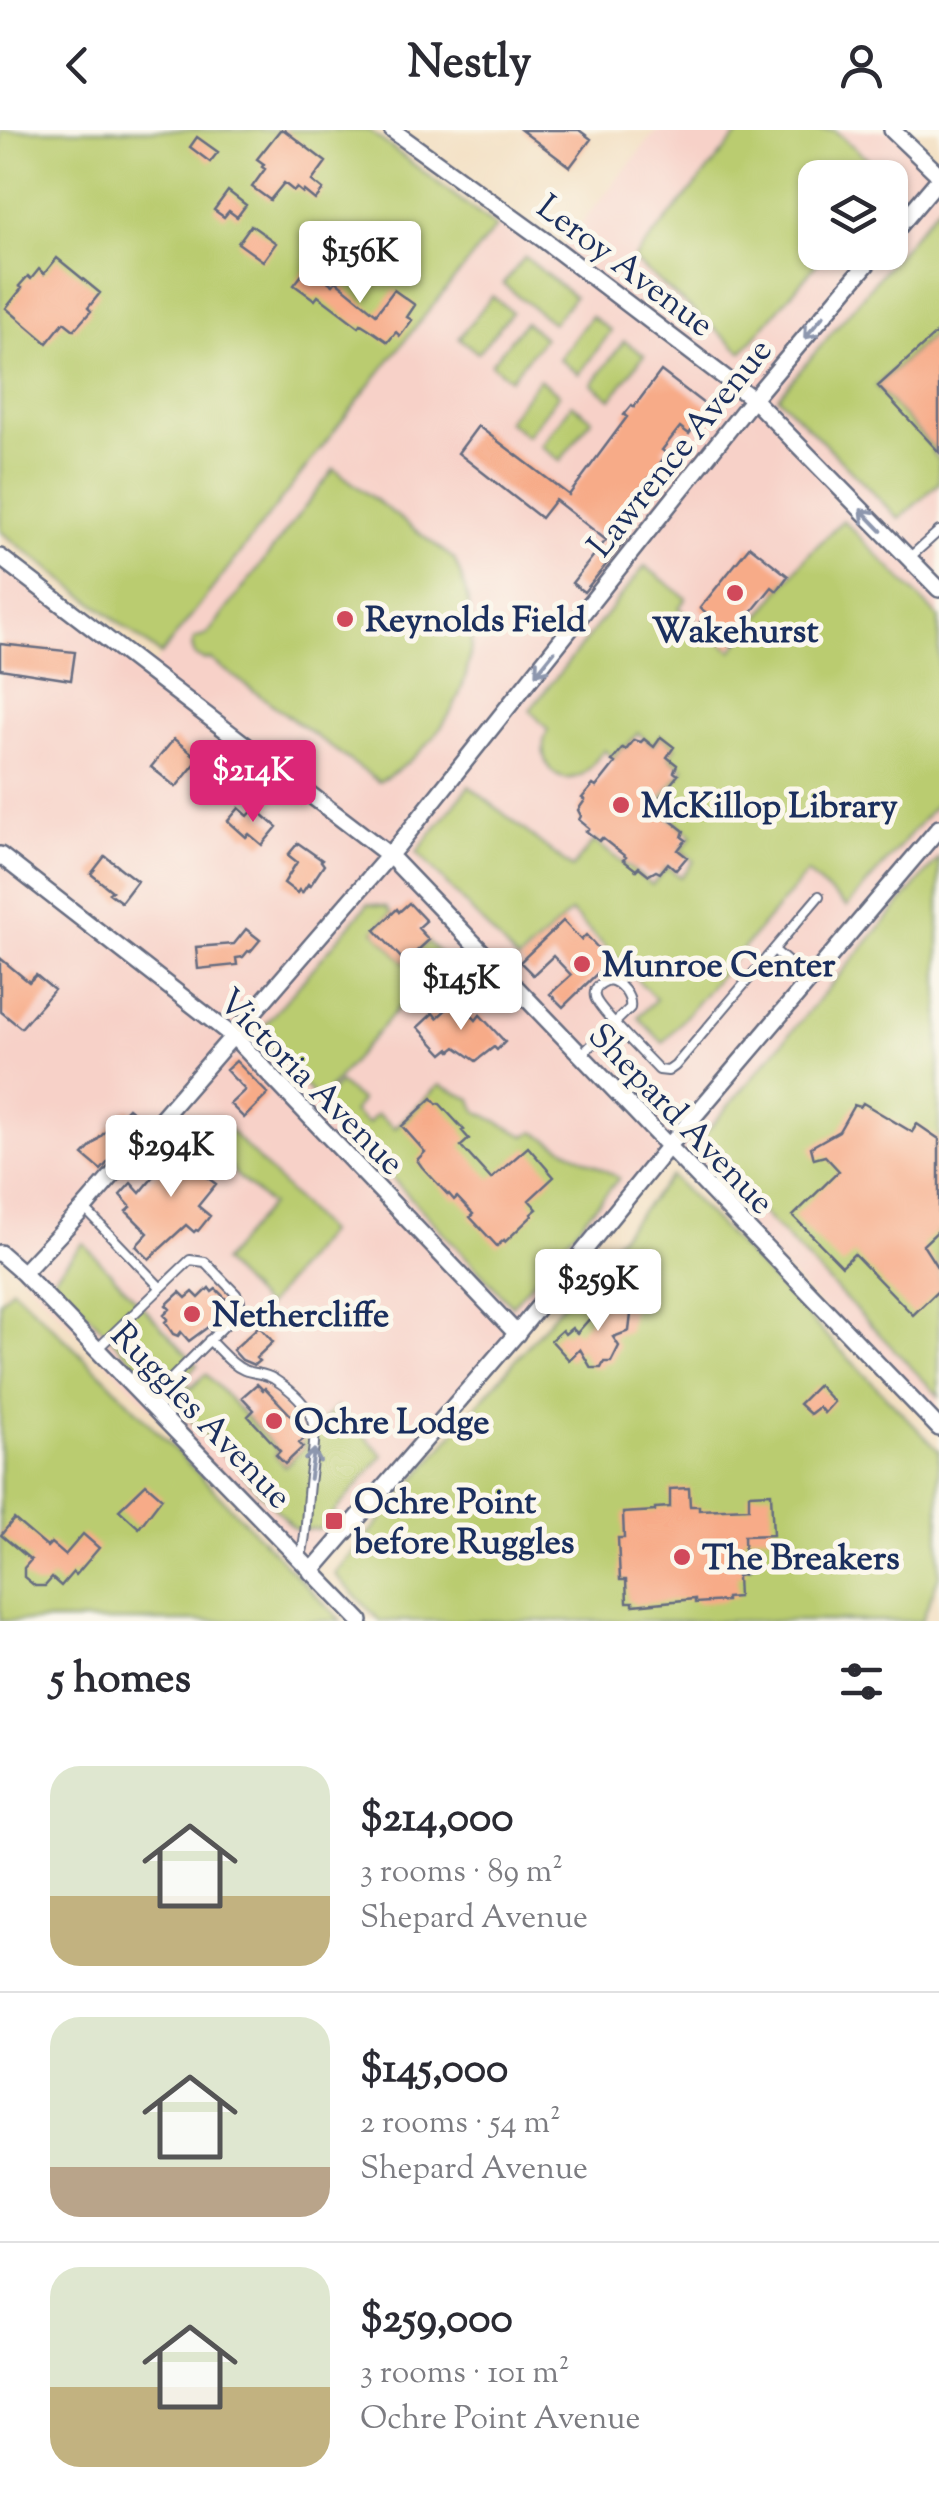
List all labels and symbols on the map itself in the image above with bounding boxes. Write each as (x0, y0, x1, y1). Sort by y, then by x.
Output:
street label: Leroy Avenue (524, 184, 723, 352)
pin: $156K (290, 221, 430, 306)
one-way arrow (802, 314, 825, 339)
street label: Lawrence Avenue (577, 329, 786, 570)
one-way arrow (859, 508, 883, 532)
marker: Wakehurst (724, 582, 746, 604)
place label: Reynolds Field (365, 597, 586, 648)
marker: Reynolds Field (334, 608, 356, 630)
place label: Wakehurst (652, 608, 818, 659)
one-way arrow (534, 649, 556, 675)
pin: $214K (183, 740, 323, 825)
place label: McKillop Library (641, 783, 898, 834)
marker: McKillop Library (610, 794, 632, 816)
place label: Munroe Center (602, 942, 836, 993)
pin: $145K (391, 948, 531, 1033)
marker: Munroe Center (571, 953, 593, 975)
street label: Victoria Avenue (204, 978, 415, 1189)
street label: Shepard Avenue (575, 1013, 784, 1228)
pin: $294K (101, 1115, 241, 1200)
pin: $259K (528, 1249, 668, 1334)
place label: Nethercliffe (212, 1292, 389, 1343)
marker: Nethercliffe (181, 1303, 203, 1325)
street label: Ruggles Avenue (97, 1313, 302, 1522)
place label: Ochre Lodge (294, 1399, 489, 1450)
marker: Ochre Lodge (263, 1410, 285, 1432)
one-way arrow (304, 1449, 322, 1481)
place label: Ochre Point before Ruggles (353, 1479, 575, 1570)
marker: Ochre Point before Ruggles (323, 1510, 345, 1532)
place label: The Breakers (702, 1535, 900, 1586)
marker: The Breakers (671, 1546, 693, 1568)

